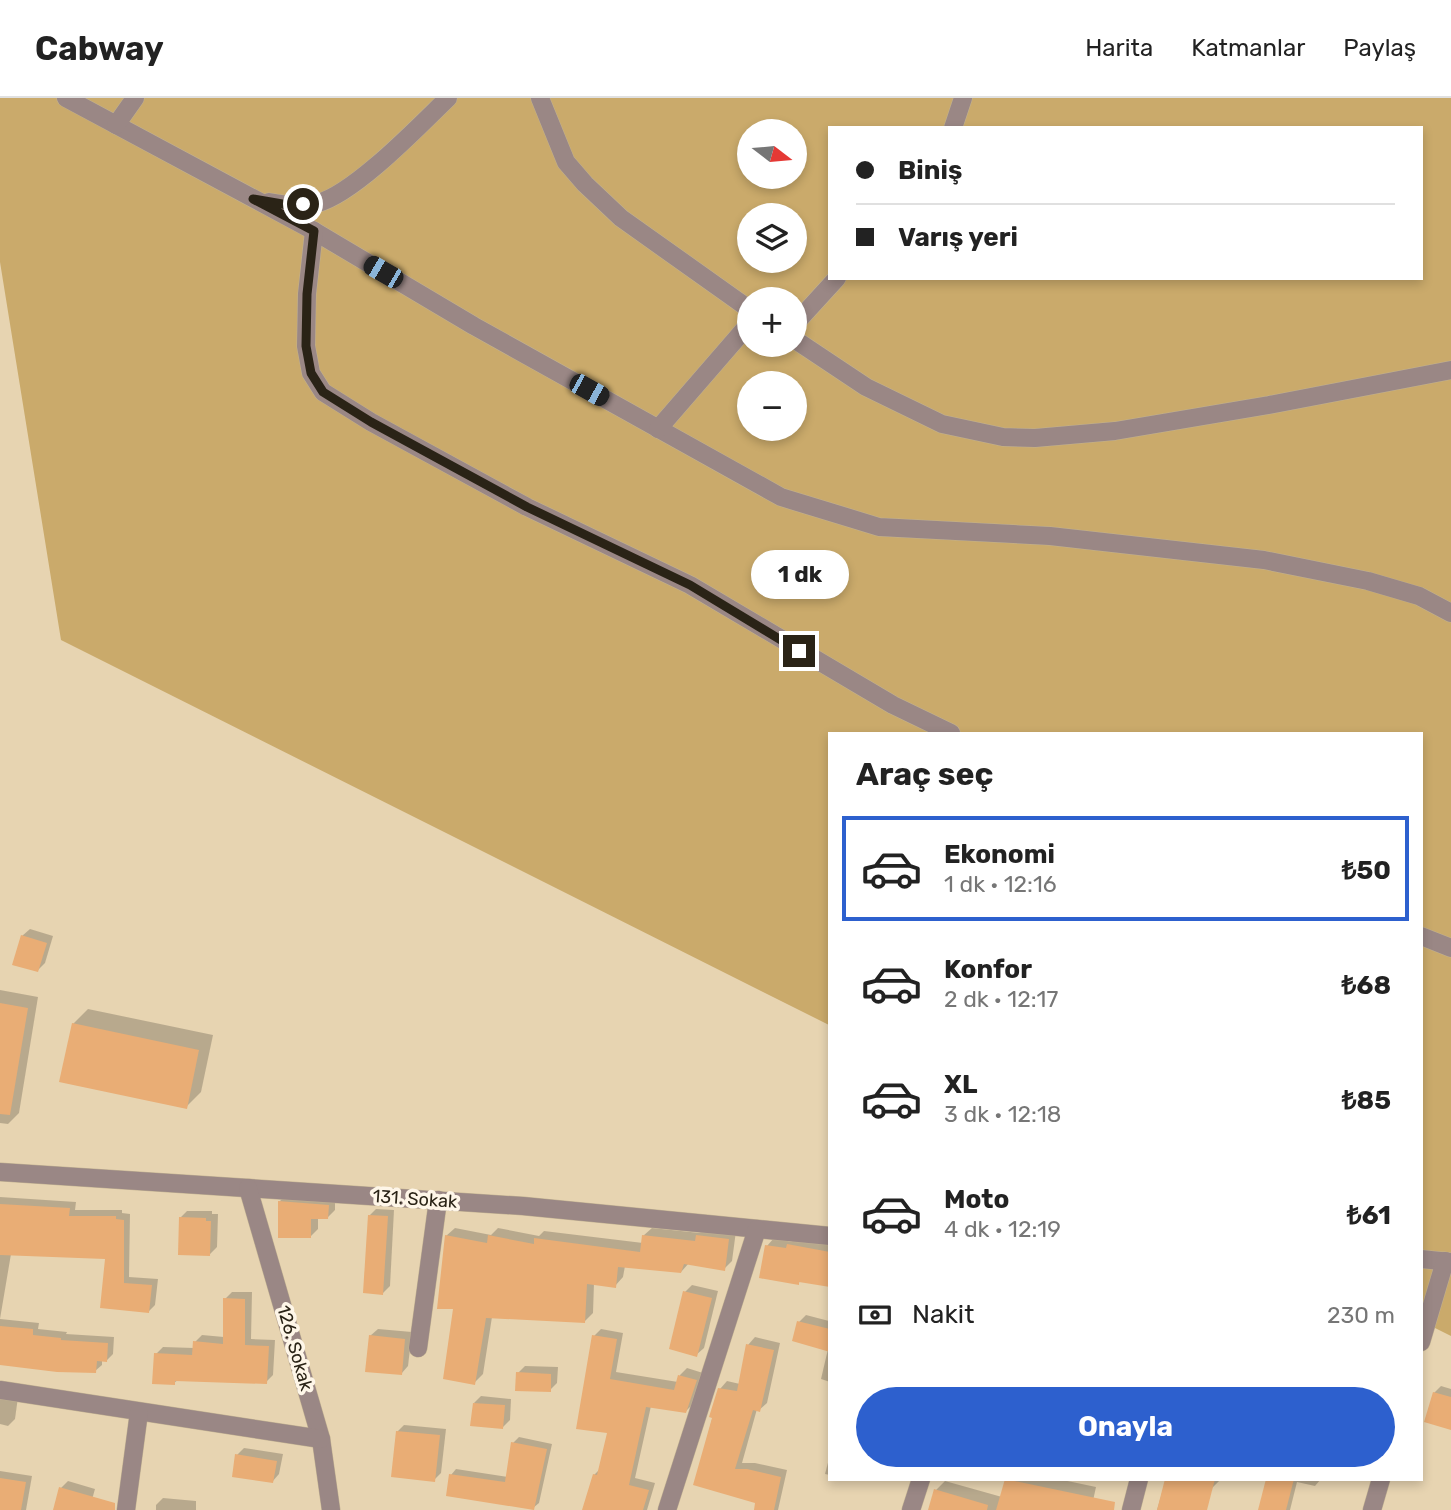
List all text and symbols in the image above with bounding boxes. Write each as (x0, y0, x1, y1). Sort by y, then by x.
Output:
text: Cabway (35, 29, 164, 68)
text: Harita (1085, 34, 1153, 62)
text: Katmanlar (1191, 34, 1305, 62)
text: Paylaş (1343, 34, 1416, 62)
north arrow (737, 119, 807, 189)
map controls (737, 119, 807, 441)
text: Biniş (898, 155, 962, 186)
route start (287, 188, 319, 220)
button: layers (737, 203, 807, 273)
text: Varış yeri (898, 222, 1018, 253)
car (360, 252, 407, 292)
button: + (737, 287, 807, 357)
car (566, 371, 613, 409)
button: − (737, 371, 807, 441)
callout: 1 dk (750, 550, 848, 598)
text: 1 dk (778, 560, 822, 588)
route end (783, 635, 815, 667)
text: Araç seç (856, 755, 993, 793)
icon: car (860, 837, 923, 900)
text: Ekonomi (944, 839, 1055, 870)
text: ₺50 (1342, 855, 1391, 886)
text: 1 dk · 12:16 (944, 870, 1057, 898)
icon: car (860, 952, 923, 1015)
text: Konfor (944, 954, 1032, 985)
text: ₺68 (1342, 970, 1391, 1001)
text: 2 dk · 12:17 (944, 985, 1058, 1013)
icon: car (860, 1067, 923, 1130)
text: XL (944, 1069, 977, 1100)
text: ₺85 (1342, 1085, 1391, 1116)
text: 3 dk · 12:18 (944, 1100, 1061, 1128)
icon: car (860, 1182, 923, 1245)
text: Moto (944, 1184, 1009, 1215)
street label: 131. Sokak (372, 1185, 459, 1213)
text: ₺61 (1347, 1200, 1391, 1231)
text: 4 dk · 12:19 (944, 1215, 1061, 1243)
icon: cash (856, 1296, 894, 1334)
text: Nakit (912, 1299, 974, 1330)
text: 230 m (1327, 1301, 1395, 1329)
street label: 126. Sokak (272, 1303, 318, 1394)
button: Onayla (856, 1387, 1395, 1467)

